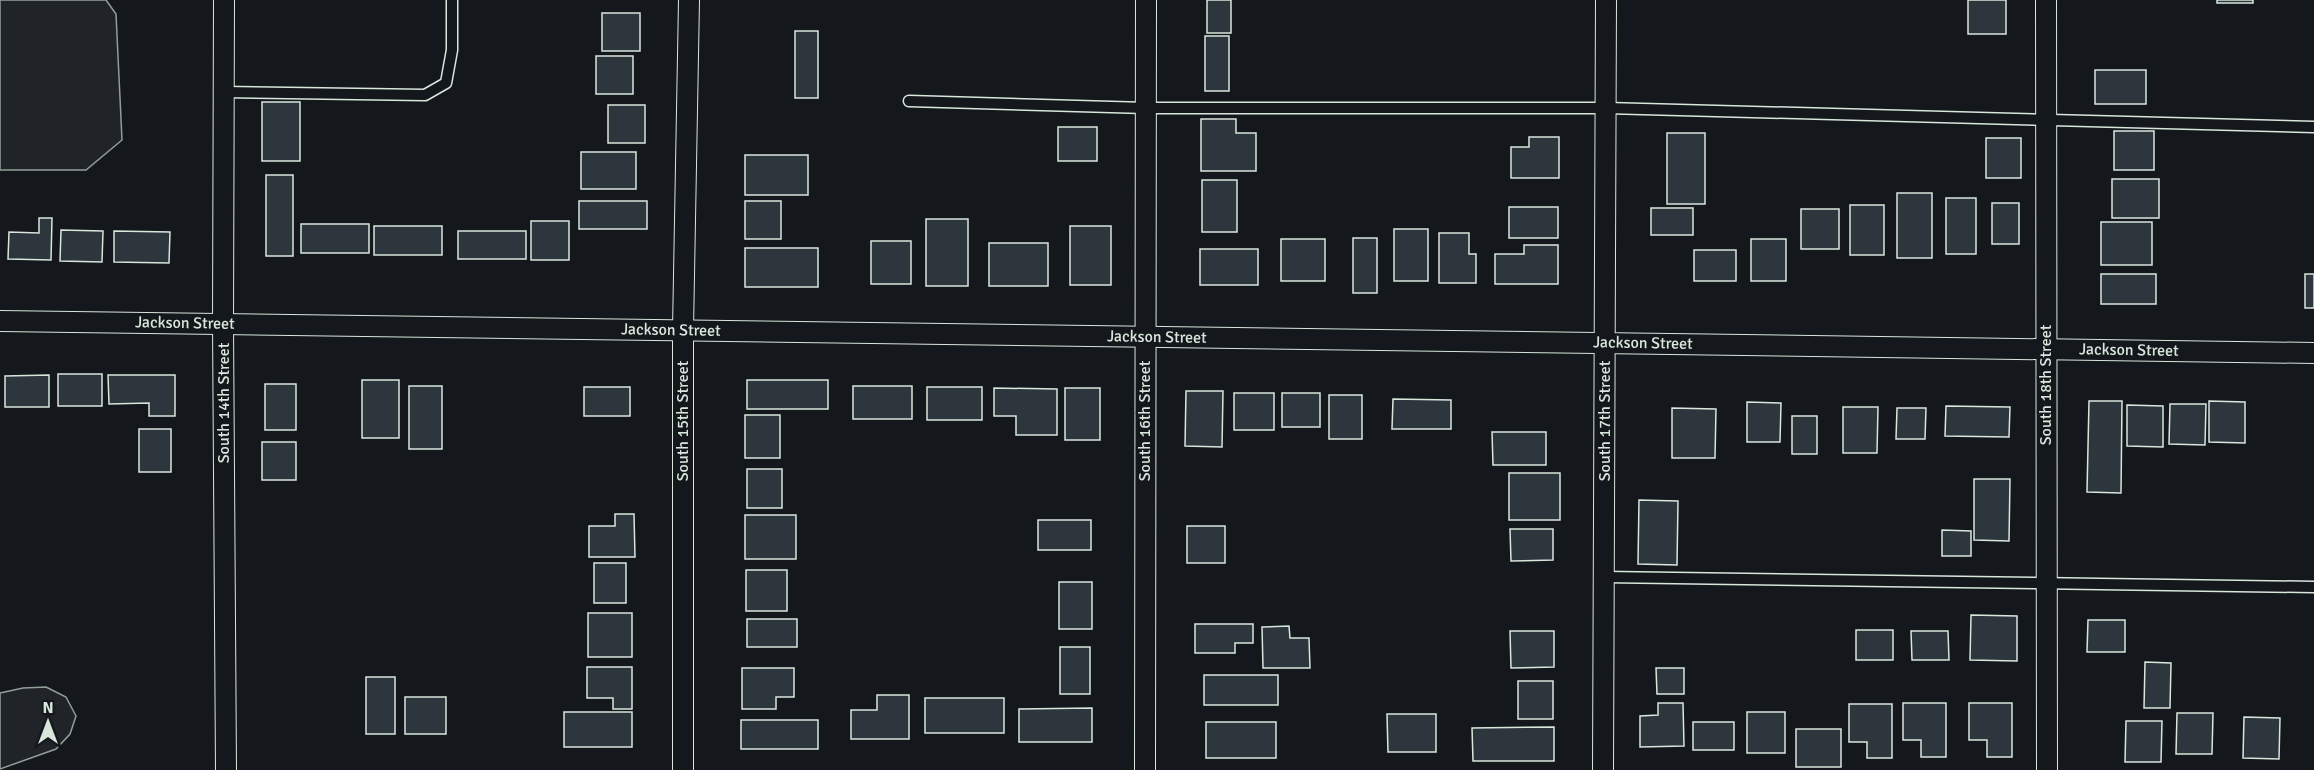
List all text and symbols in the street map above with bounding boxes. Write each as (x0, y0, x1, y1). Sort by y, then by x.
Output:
street label: Jackson Street (135, 312, 235, 334)
street label: Jackson Street (621, 319, 721, 341)
street label: South 18th Street (2036, 324, 2056, 445)
street label: Jackson Street (1107, 326, 1207, 348)
street label: Jackson Street (1593, 332, 1693, 354)
street label: Jackson Street (2079, 339, 2179, 361)
street label: South 14th Street (214, 342, 234, 463)
street label: South 15th Street (673, 360, 693, 481)
street label: South 16th Street (1135, 360, 1155, 481)
street label: South 17th Street (1595, 360, 1615, 481)
north arrow (18, 692, 78, 752)
text: N (42, 698, 54, 718)

